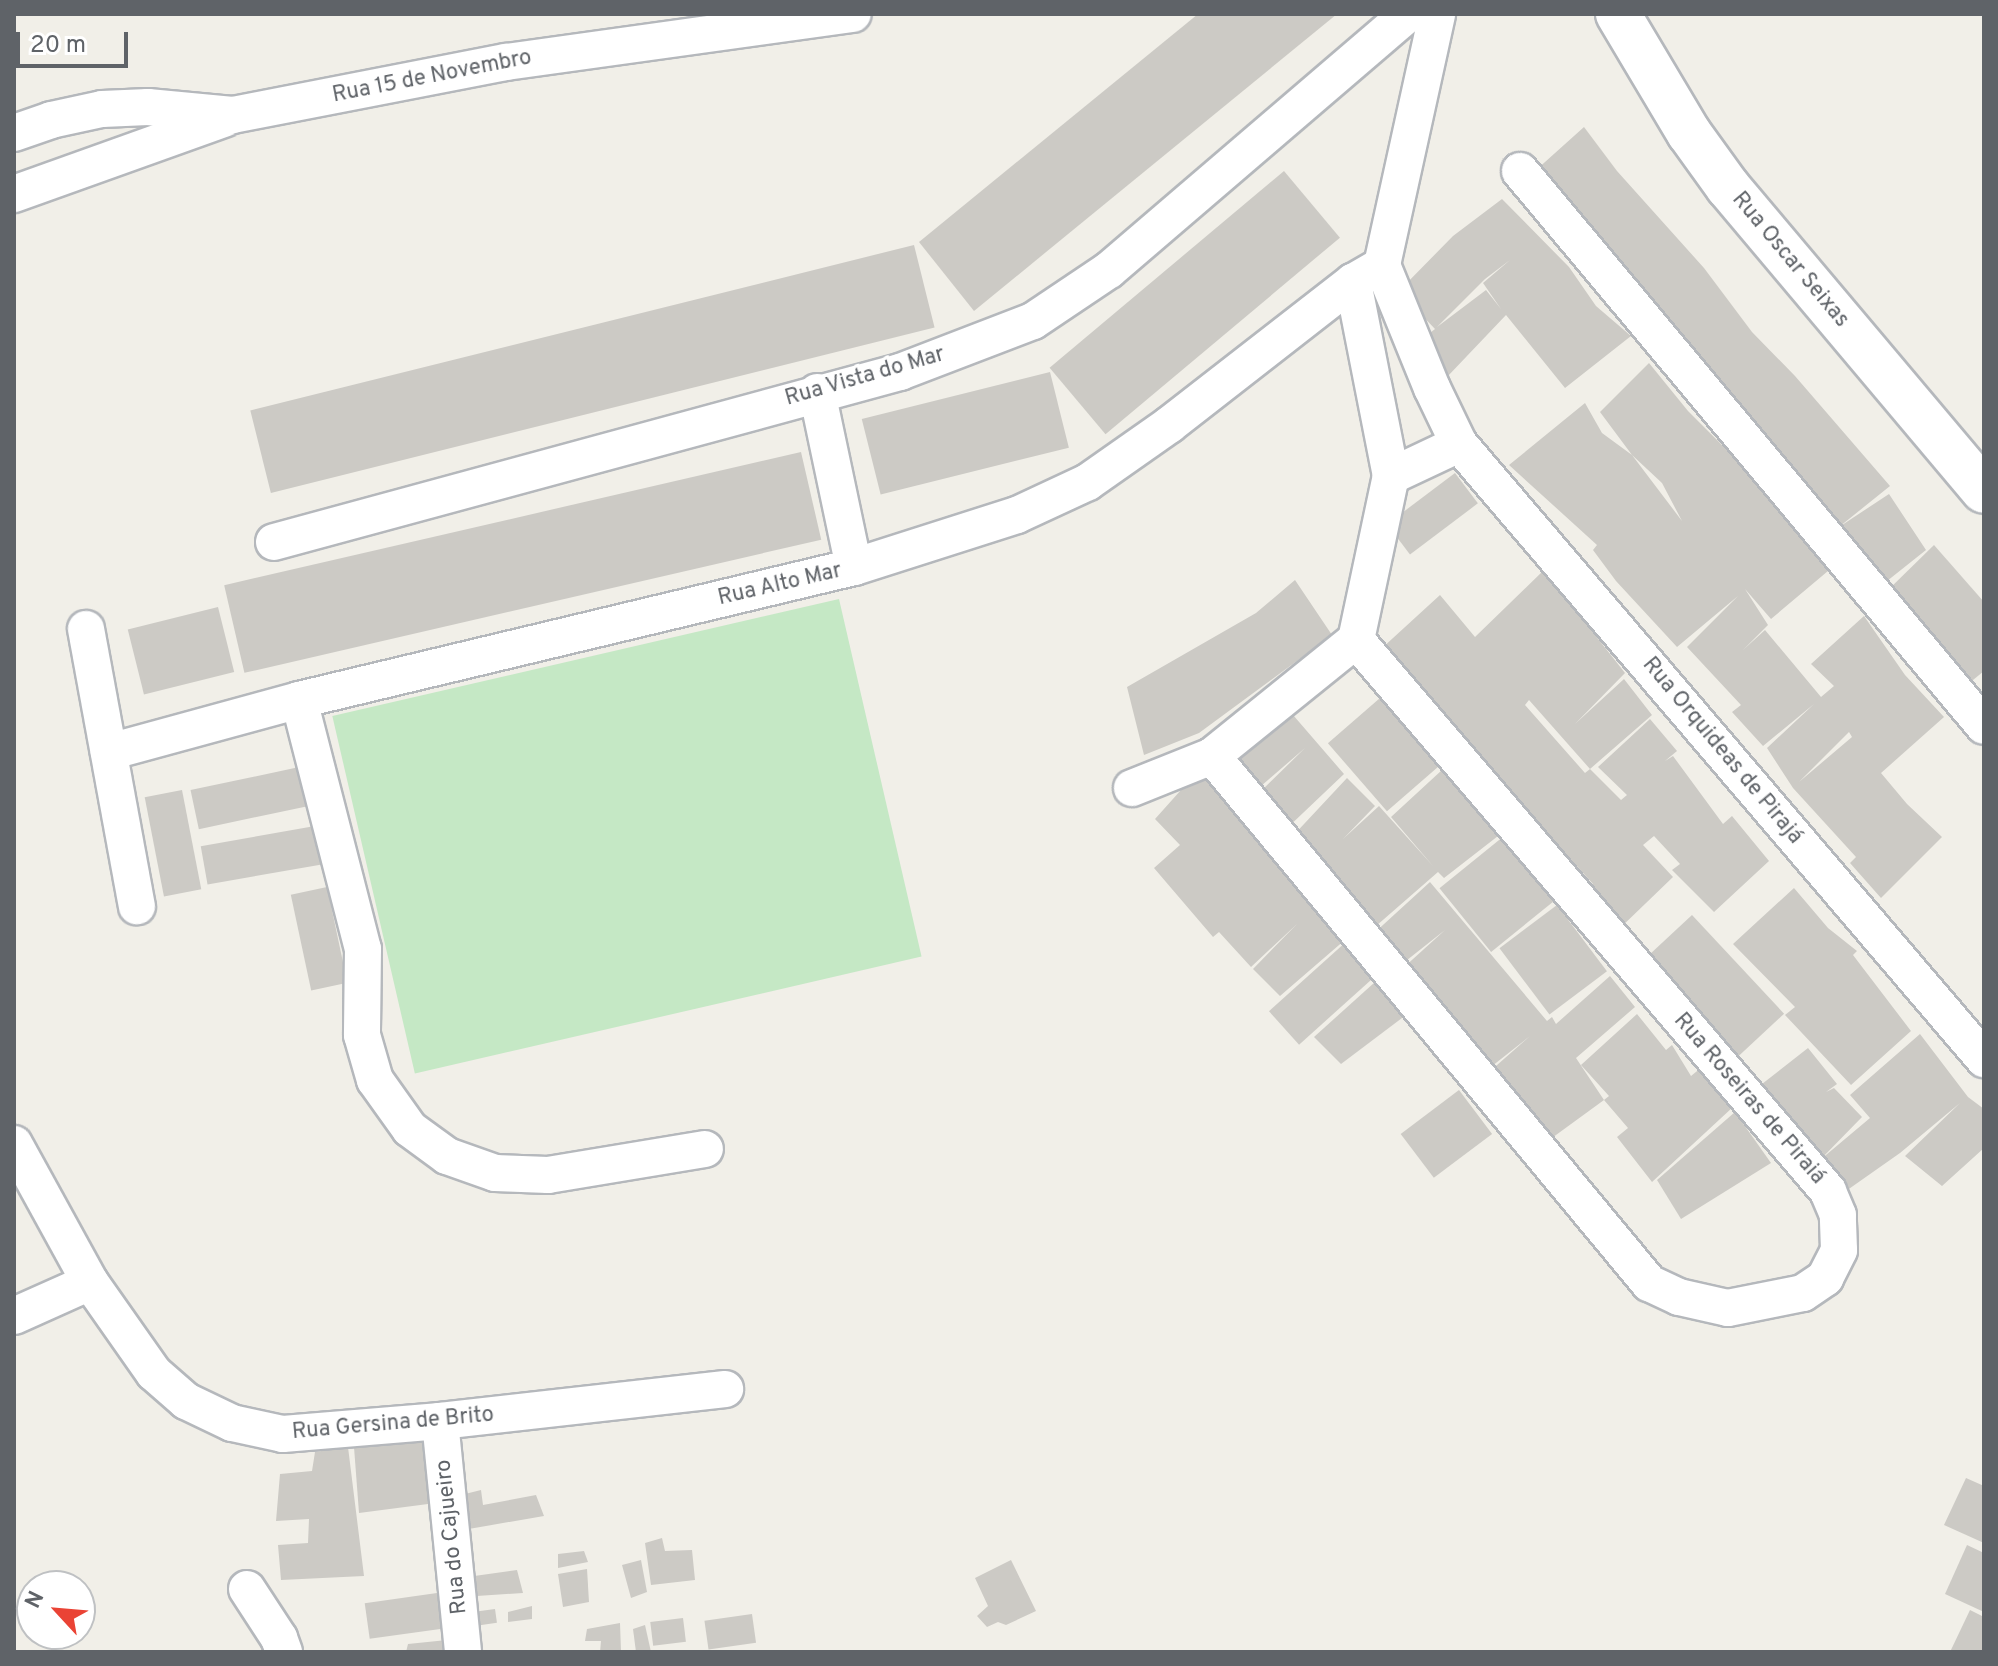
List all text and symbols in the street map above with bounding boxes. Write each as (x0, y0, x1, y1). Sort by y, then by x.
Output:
scale bar (20, 16, 132, 66)
text: 20 m (30, 31, 86, 61)
street label: Rua 15 de Novembro (330, 45, 534, 109)
street label: Rua Oscar Seixas (1726, 187, 1854, 333)
street label: Rua Vista do Mar (782, 341, 948, 413)
street label: Rua Alto Mar (715, 558, 845, 612)
street label: Rua Orquideas de Pirajá (1636, 652, 1808, 850)
street label: Rua Roseiras de Piraiá (1667, 1008, 1831, 1190)
street label: Rua Gersina de Brito (291, 1402, 495, 1446)
street label: Rua do Cajueiro (431, 1458, 473, 1616)
north arrow (16, 1570, 96, 1650)
text: N (20, 1587, 51, 1613)

